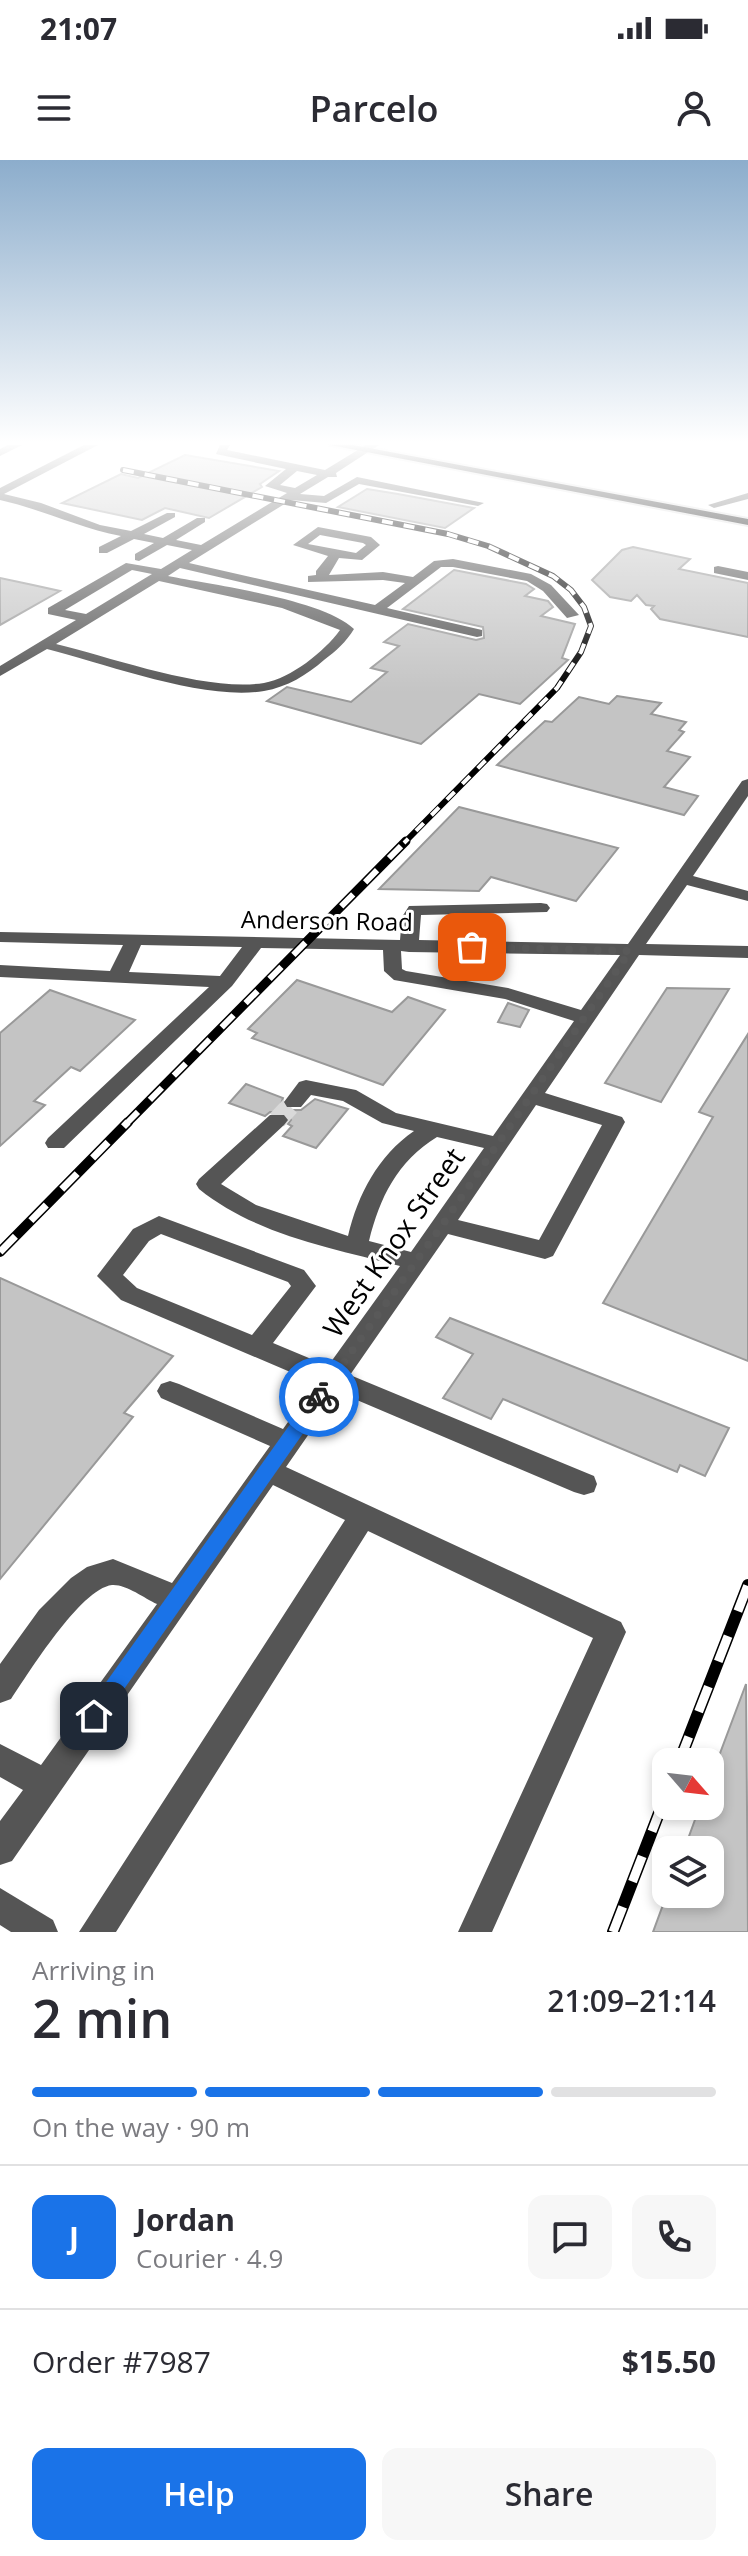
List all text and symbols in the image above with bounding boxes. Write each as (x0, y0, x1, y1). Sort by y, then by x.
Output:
text: 21:07 (40, 8, 117, 49)
text: Parcelo (309, 84, 439, 133)
icon: menu (32, 86, 76, 130)
icon: person (672, 86, 716, 130)
street label: Anderson Road (241, 902, 413, 938)
pin (438, 913, 506, 981)
icon: bag (450, 925, 494, 969)
street label: West Knox Street (313, 1140, 473, 1344)
courier (279, 1357, 359, 1437)
icon: bike (297, 1375, 341, 1419)
pin (60, 1682, 128, 1750)
icon: home (72, 1694, 116, 1738)
north arrow (652, 1748, 724, 1820)
map controls (652, 1748, 724, 1908)
button: layers (652, 1836, 724, 1908)
text: Arriving in (32, 1952, 155, 1988)
text: 21:09–21:14 (547, 1980, 716, 2021)
text: 2 min (32, 1982, 172, 2053)
text: On the way · 90 m (32, 2109, 250, 2145)
button: chat (528, 2195, 612, 2279)
button: phone (632, 2195, 716, 2279)
text: Jordan (136, 2199, 235, 2240)
text: J (69, 2217, 79, 2258)
text: Courier · 4.9 (136, 2240, 283, 2276)
text: Order #7987 (32, 2341, 211, 2382)
text: $15.50 (622, 2341, 716, 2382)
button: Help (32, 2448, 366, 2540)
button: Share (382, 2448, 716, 2540)

